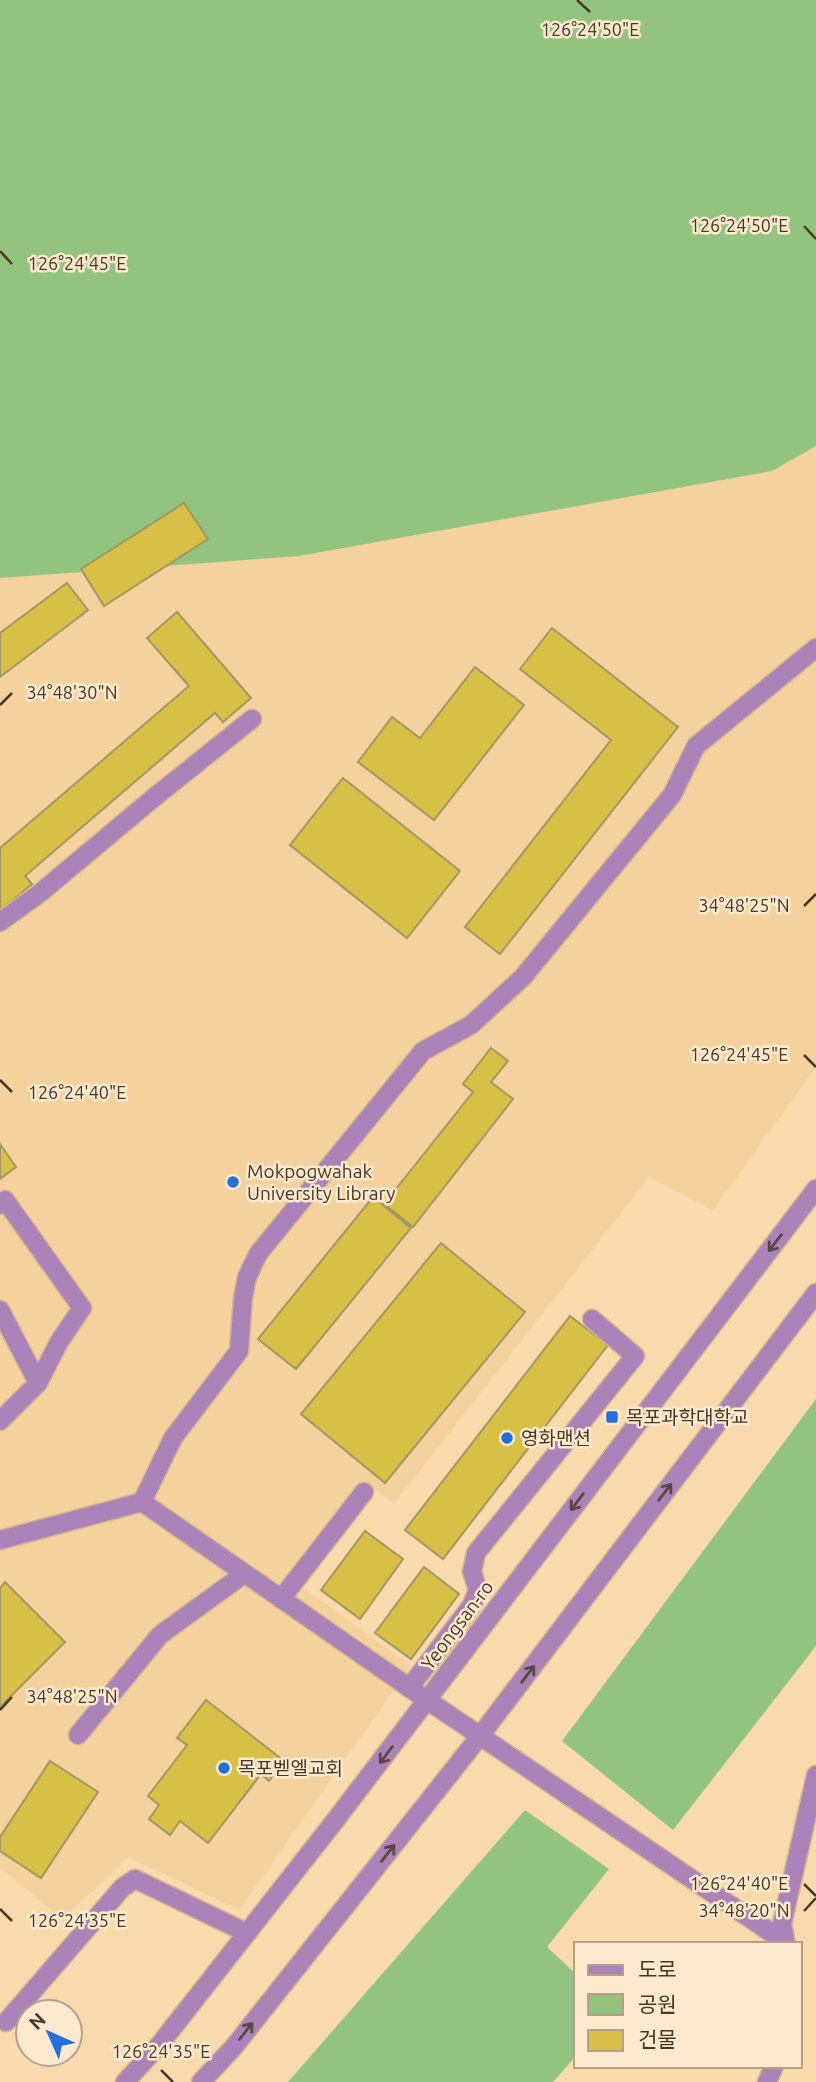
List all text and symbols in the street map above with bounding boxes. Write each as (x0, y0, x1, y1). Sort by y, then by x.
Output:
text: 126°24'50"E (541, 19, 639, 39)
text: 126°24'50"E (690, 215, 788, 235)
text: 126°24'45"E (28, 253, 126, 273)
text: 34°48'30"N (26, 682, 118, 702)
text: 34°48'25"N (698, 895, 790, 915)
text: 126°24'45"E (690, 1044, 788, 1064)
text: 126°24'40"E (28, 1082, 126, 1102)
place label: Mokpogwahak University Library (247, 1160, 395, 1204)
marker: Mokpogwahak University Library (225, 1174, 241, 1190)
one-way arrow (767, 1233, 782, 1252)
place label: 목포과학대학교 (626, 1406, 748, 1428)
marker: 목포과학대학교 (604, 1409, 620, 1425)
place label: 영화맨션 (521, 1427, 591, 1449)
marker: 영화맨션 (499, 1430, 515, 1446)
one-way arrow (658, 1483, 672, 1502)
one-way arrow (570, 1492, 585, 1511)
street label: Yeongsan-ro (416, 1576, 498, 1674)
one-way arrow (520, 1665, 535, 1683)
text: 34°48'25"N (26, 1686, 118, 1706)
one-way arrow (378, 1745, 393, 1763)
place label: 목포벧엘교회 (238, 1757, 343, 1779)
marker: 목포벧엘교회 (216, 1760, 232, 1776)
one-way arrow (380, 1844, 395, 1862)
text: 126°24'40"E (690, 1873, 788, 1893)
text: 34°48'20"N (698, 1900, 790, 1920)
text: 126°24'35"E (28, 1910, 126, 1930)
legend (574, 1942, 802, 2068)
text: 도로 (638, 1957, 677, 1981)
text: 공원 (638, 1992, 677, 2016)
north arrow (14, 1998, 84, 2068)
text: N (24, 2008, 50, 2034)
one-way arrow (239, 2022, 254, 2041)
text: 건물 (638, 2027, 677, 2051)
text: 126°24'35"E (112, 2041, 210, 2061)

